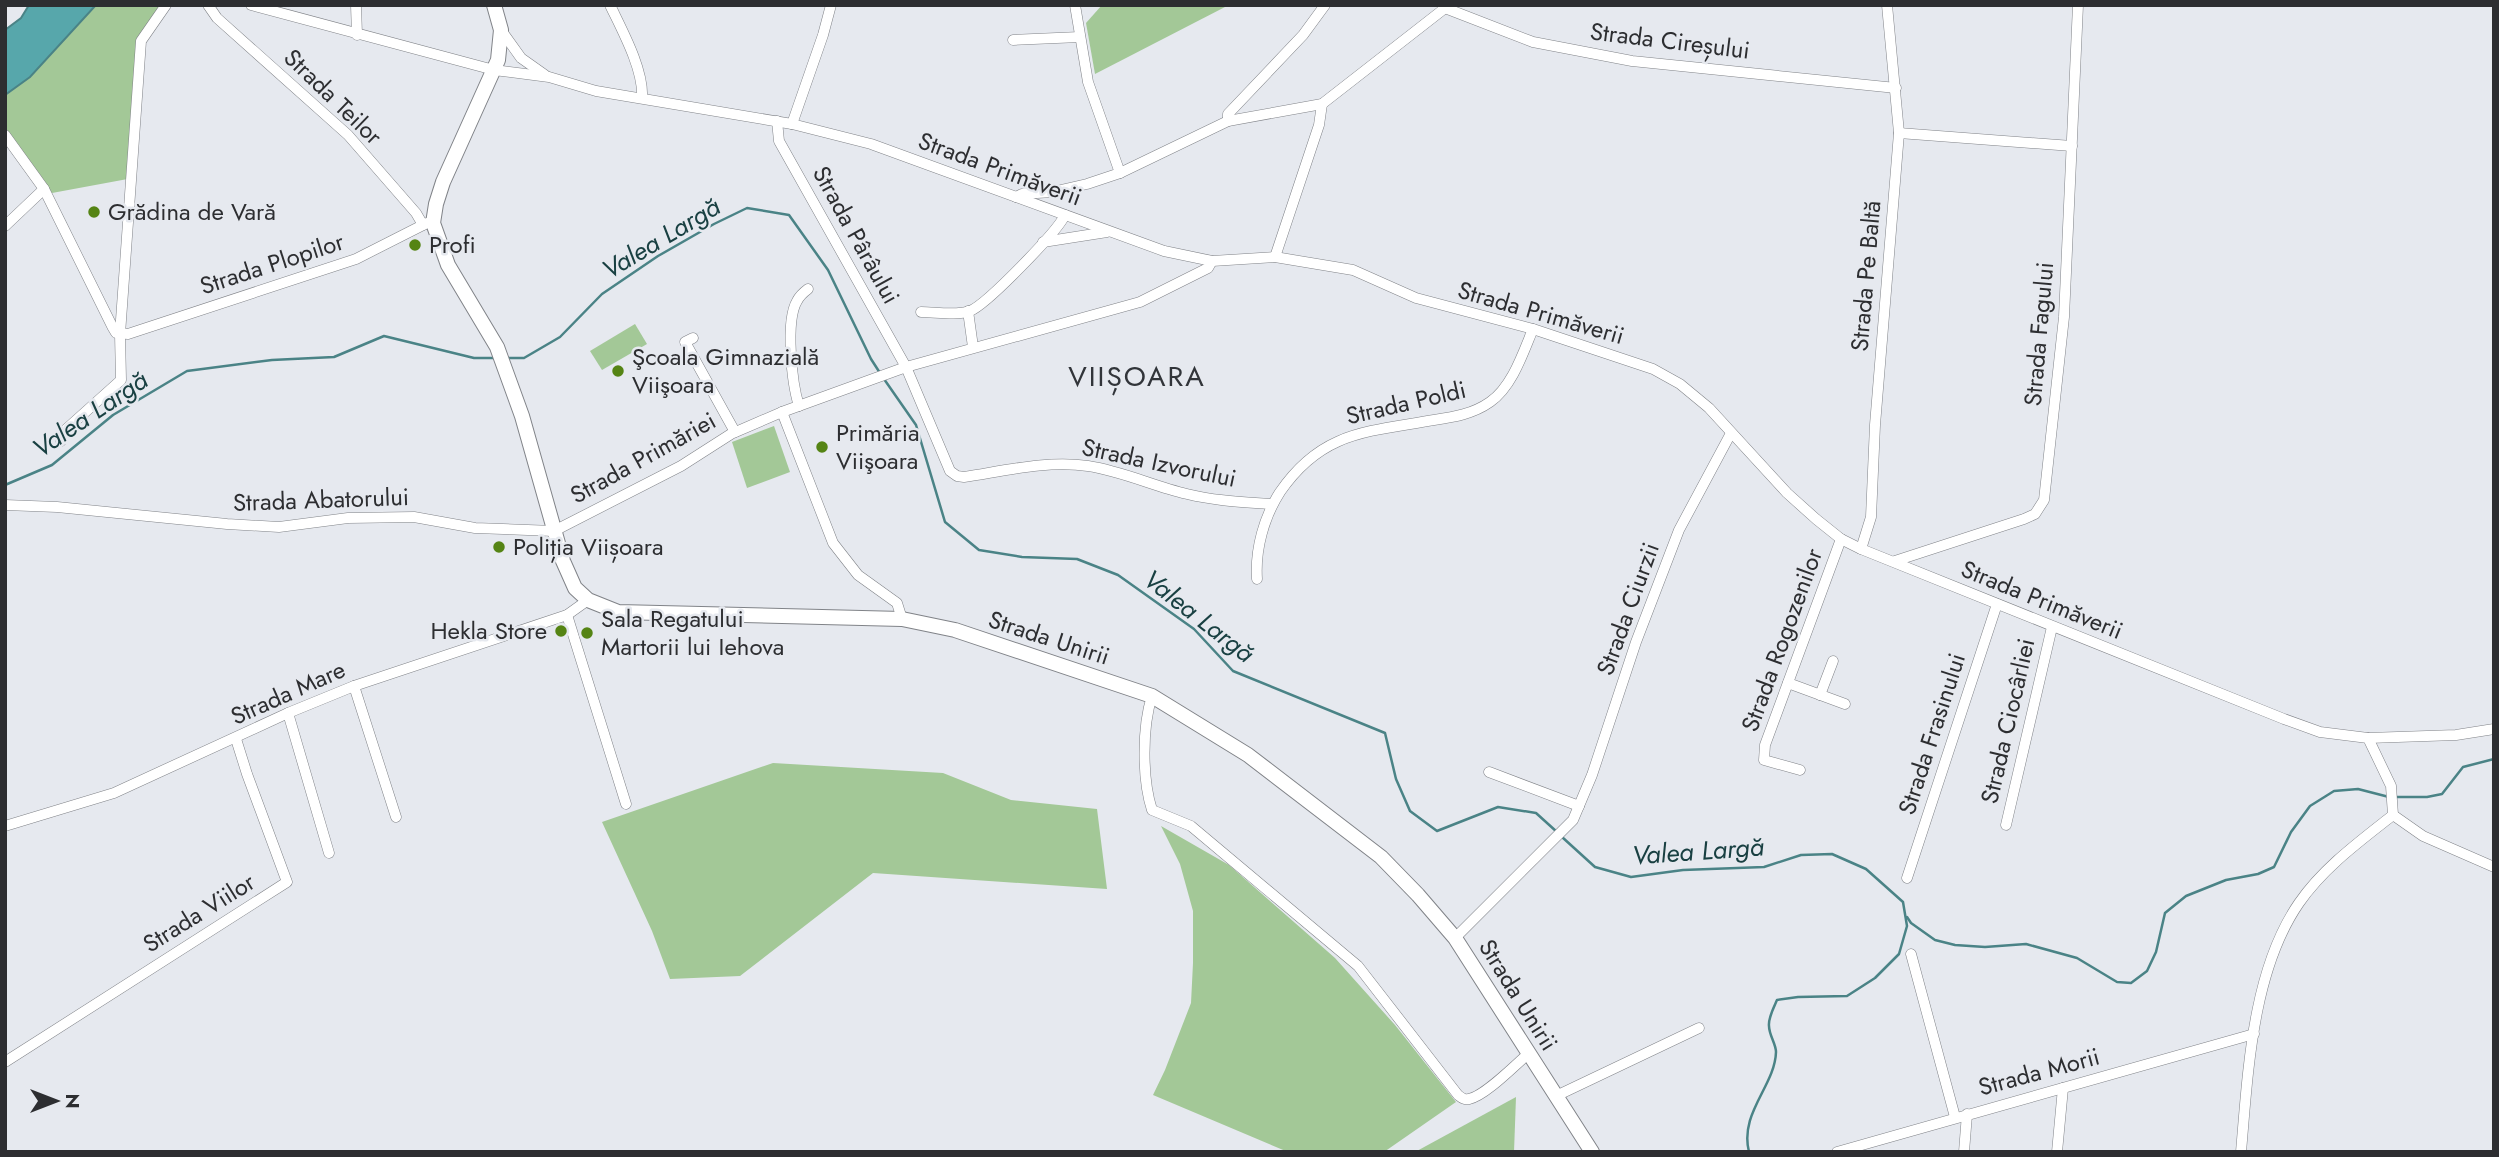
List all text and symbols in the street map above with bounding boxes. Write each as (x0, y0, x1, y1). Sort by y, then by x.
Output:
street label: Strada Cireșului (1588, 13, 1752, 68)
street label: Strada Teilor (276, 41, 391, 153)
street label: Strada Primăverii (913, 123, 1087, 214)
street label: Strada Pârâului (804, 159, 909, 310)
water label: Valea Largă (595, 187, 728, 288)
place label: Grădina de Vară (108, 194, 276, 229)
street label: Strada Pe Baltă (1841, 199, 1890, 353)
marker: Grădina de Vară (86, 204, 102, 220)
street label: Strada Plopilor (195, 224, 349, 303)
place label: Profi (429, 227, 476, 262)
marker: Profi (407, 237, 423, 253)
street label: Strada Fagului (2015, 260, 2062, 407)
street label: Strada Primăverii (1454, 272, 1629, 353)
place label: Şcoala Gimnazială Viişoara (632, 339, 819, 402)
district label: VIIȘOARA (1068, 356, 1206, 397)
water label: Valea Largă (25, 361, 156, 467)
marker: Şcoala Gimnazială Viişoara (610, 363, 626, 379)
street label: Strada Poldi (1342, 372, 1469, 433)
street label: Strada Primăriei (564, 403, 722, 512)
place label: Primăria Viişoara (836, 415, 920, 478)
street label: Strada Izvorului (1079, 429, 1239, 496)
marker: Primăria Viişoara (814, 439, 830, 455)
street label: Strada Abatorului (232, 479, 410, 520)
place label: Poliția Viișoara (513, 529, 663, 564)
street label: Strada Ciurzii (1587, 538, 1668, 680)
marker: Poliția Viișoara (491, 539, 507, 555)
street label: Strada Rogozenilor (1732, 543, 1831, 736)
street label: Strada Primăverii (1956, 551, 2128, 648)
water label: Valea Largă (1135, 560, 1263, 672)
place label: Sala Regatului Martorii lui Iehova (601, 601, 784, 664)
street label: Strada Unirii (984, 601, 1114, 674)
place label: Hekla Store (430, 613, 547, 648)
marker: Hekla Store (553, 623, 569, 639)
marker: Sala Regatului Martorii lui Iehova (579, 625, 595, 641)
street label: Strada Ciocârliei (1971, 635, 2044, 807)
street label: Strada Frasinului (1889, 649, 1974, 819)
street label: Strada Mare (225, 652, 351, 733)
water label: Valea Largă (1631, 827, 1766, 875)
street label: Strada Viilor (136, 864, 262, 961)
street label: Strada Unirii (1470, 932, 1567, 1057)
street label: Strada Morii (1974, 1039, 2103, 1105)
north arrow (21, 1066, 91, 1136)
text: N (59, 1093, 86, 1109)

